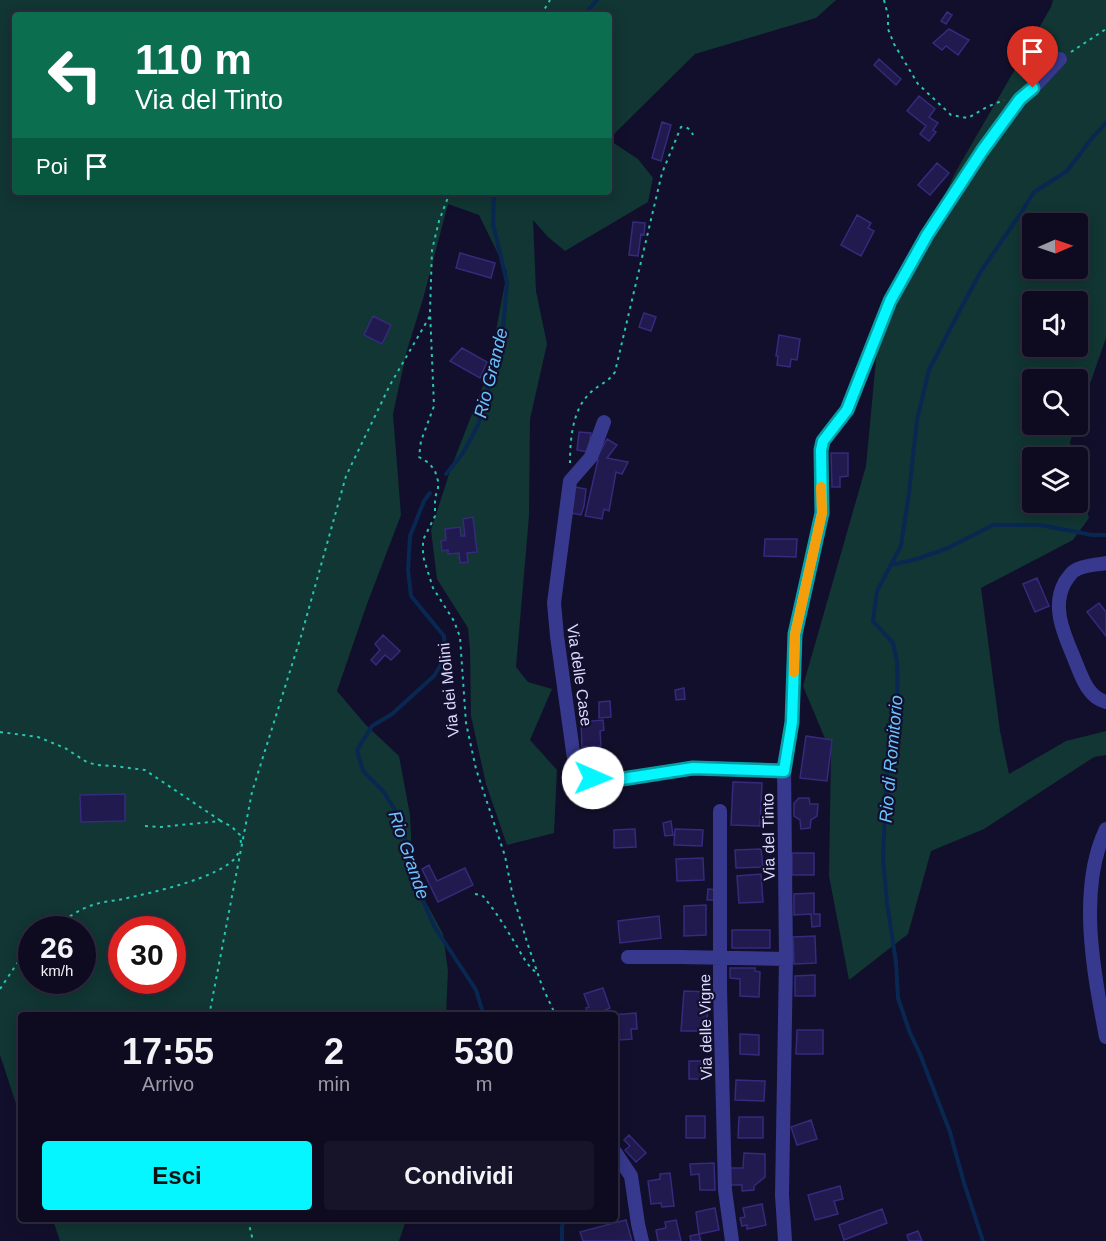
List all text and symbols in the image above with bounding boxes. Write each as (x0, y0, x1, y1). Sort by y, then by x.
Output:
pin (1007, 26, 1058, 88)
icon: arrive (1016, 35, 1049, 68)
icon: left (36, 36, 114, 114)
text: 110 m (135, 36, 252, 83)
text: Via del Tinto (135, 85, 283, 115)
icon: arrive (80, 150, 113, 183)
text: Poi (36, 154, 68, 179)
north arrow (1022, 213, 1088, 279)
map controls (1022, 213, 1088, 513)
button: sound (1022, 291, 1088, 357)
water label: Rio Grande (470, 326, 512, 420)
button: search (1022, 369, 1088, 435)
button: layers (1022, 447, 1088, 513)
street label: Via delle Case (564, 623, 595, 727)
street label: Via dei Molini (435, 642, 462, 738)
water label: Rio di Romitorio (875, 694, 907, 824)
position arrow (561, 746, 625, 810)
street label: Via del Tinto (759, 793, 778, 881)
water label: Rio Grande (385, 808, 433, 902)
speed limit sign: 30 (108, 916, 186, 994)
text: 26 (40, 931, 74, 964)
text: km/h (41, 962, 73, 979)
street label: Via delle Vigne (696, 974, 715, 1080)
text: 17:55 (122, 1031, 214, 1072)
text: 2 (324, 1031, 344, 1072)
text: 530 (454, 1031, 514, 1072)
text: Arrivo (142, 1073, 194, 1095)
text: min (318, 1073, 350, 1095)
text: m (476, 1073, 492, 1095)
button: Esci (42, 1141, 312, 1210)
button: Condividi (324, 1141, 594, 1210)

